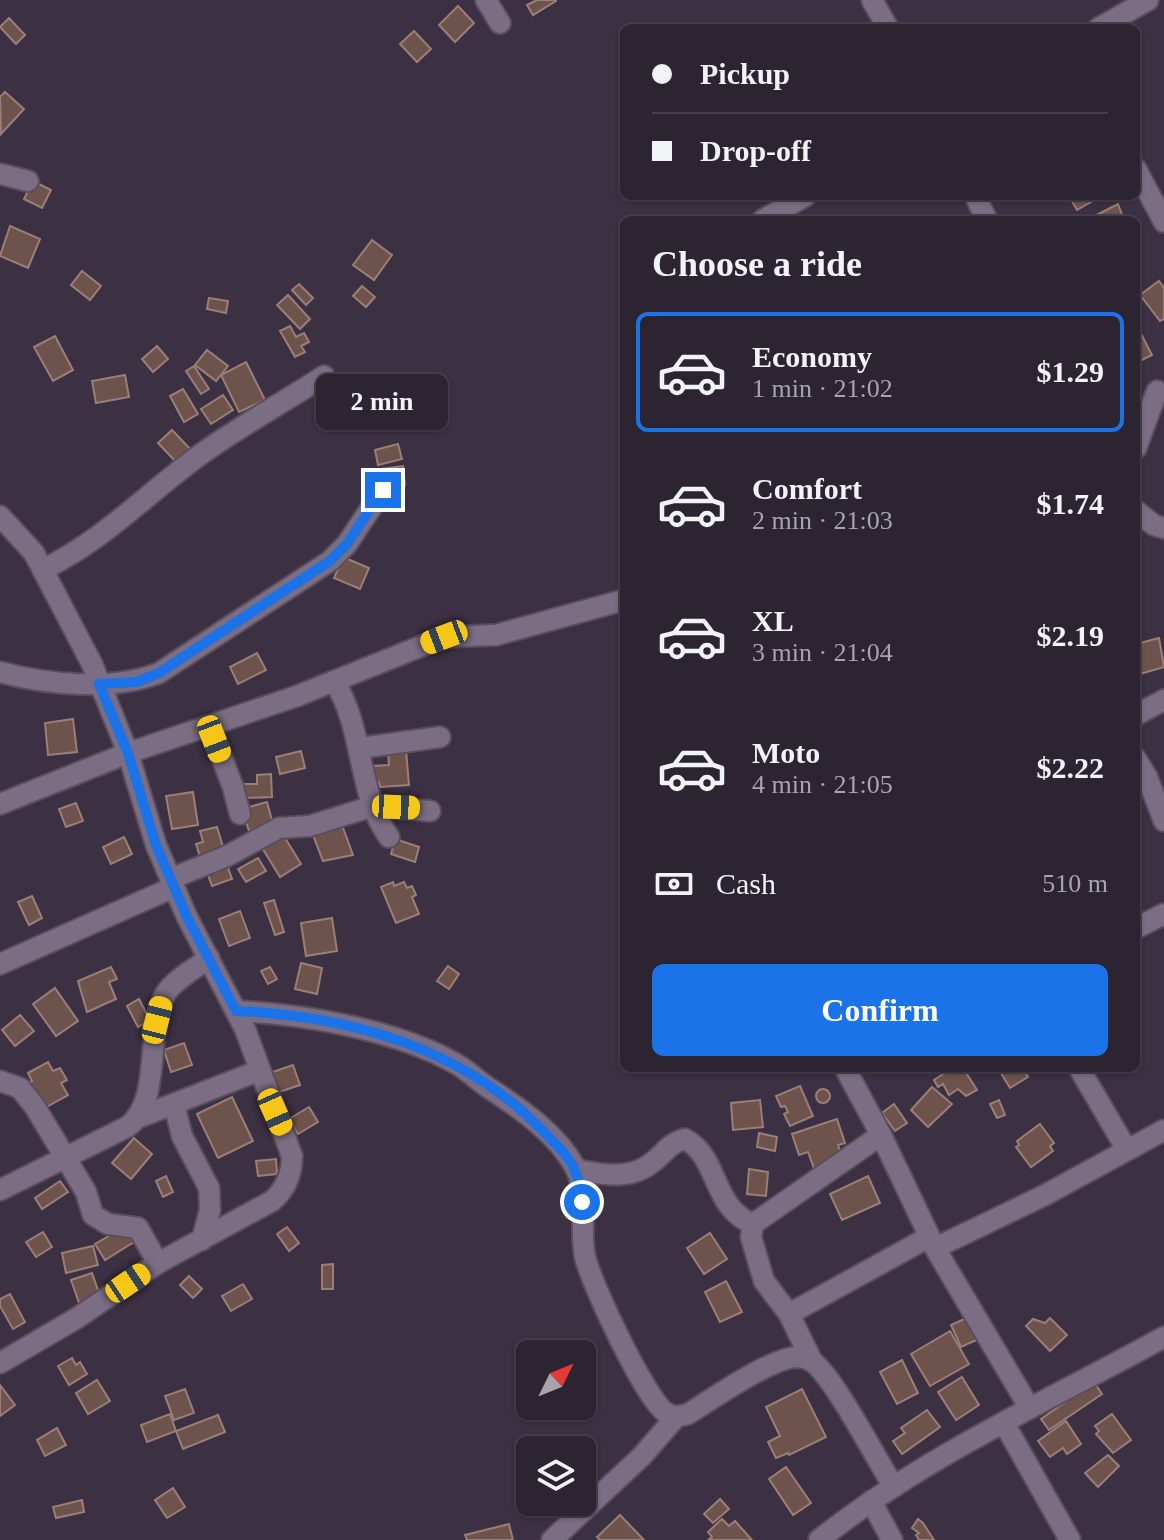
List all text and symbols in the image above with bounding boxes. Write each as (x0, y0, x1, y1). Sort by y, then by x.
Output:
text: Pickup (700, 57, 790, 90)
text: Drop-off (700, 134, 811, 167)
text: Choose a ride (652, 244, 862, 284)
icon: car (656, 336, 728, 408)
text: Economy (752, 340, 872, 373)
text: $1.29 (1037, 355, 1104, 388)
callout: 2 min (317, 374, 449, 430)
text: 1 min · 21:02 (752, 374, 893, 403)
text: 2 min (351, 387, 413, 416)
icon: car (656, 468, 728, 540)
route end (365, 472, 401, 508)
text: Comfort (752, 472, 862, 505)
text: $1.74 (1037, 487, 1104, 520)
text: 2 min · 21:03 (752, 506, 893, 535)
icon: car (656, 600, 728, 672)
text: XL (752, 604, 794, 637)
car (417, 617, 471, 657)
text: $2.19 (1037, 619, 1104, 652)
text: 3 min · 21:04 (752, 638, 893, 667)
car (194, 712, 234, 766)
icon: car (656, 732, 728, 804)
text: Moto (752, 736, 820, 769)
text: $2.22 (1037, 751, 1104, 784)
text: 4 min · 21:05 (752, 770, 893, 799)
car (372, 794, 420, 820)
icon: cash (652, 862, 696, 906)
text: Cash (716, 867, 776, 900)
text: 510 m (1042, 869, 1108, 898)
button: Confirm (652, 964, 1108, 1056)
car (140, 994, 174, 1046)
car (254, 1085, 296, 1139)
route start (564, 1184, 600, 1220)
car (101, 1260, 155, 1306)
north arrow (516, 1340, 596, 1420)
map controls (516, 1340, 596, 1516)
button: layers (516, 1436, 596, 1516)

